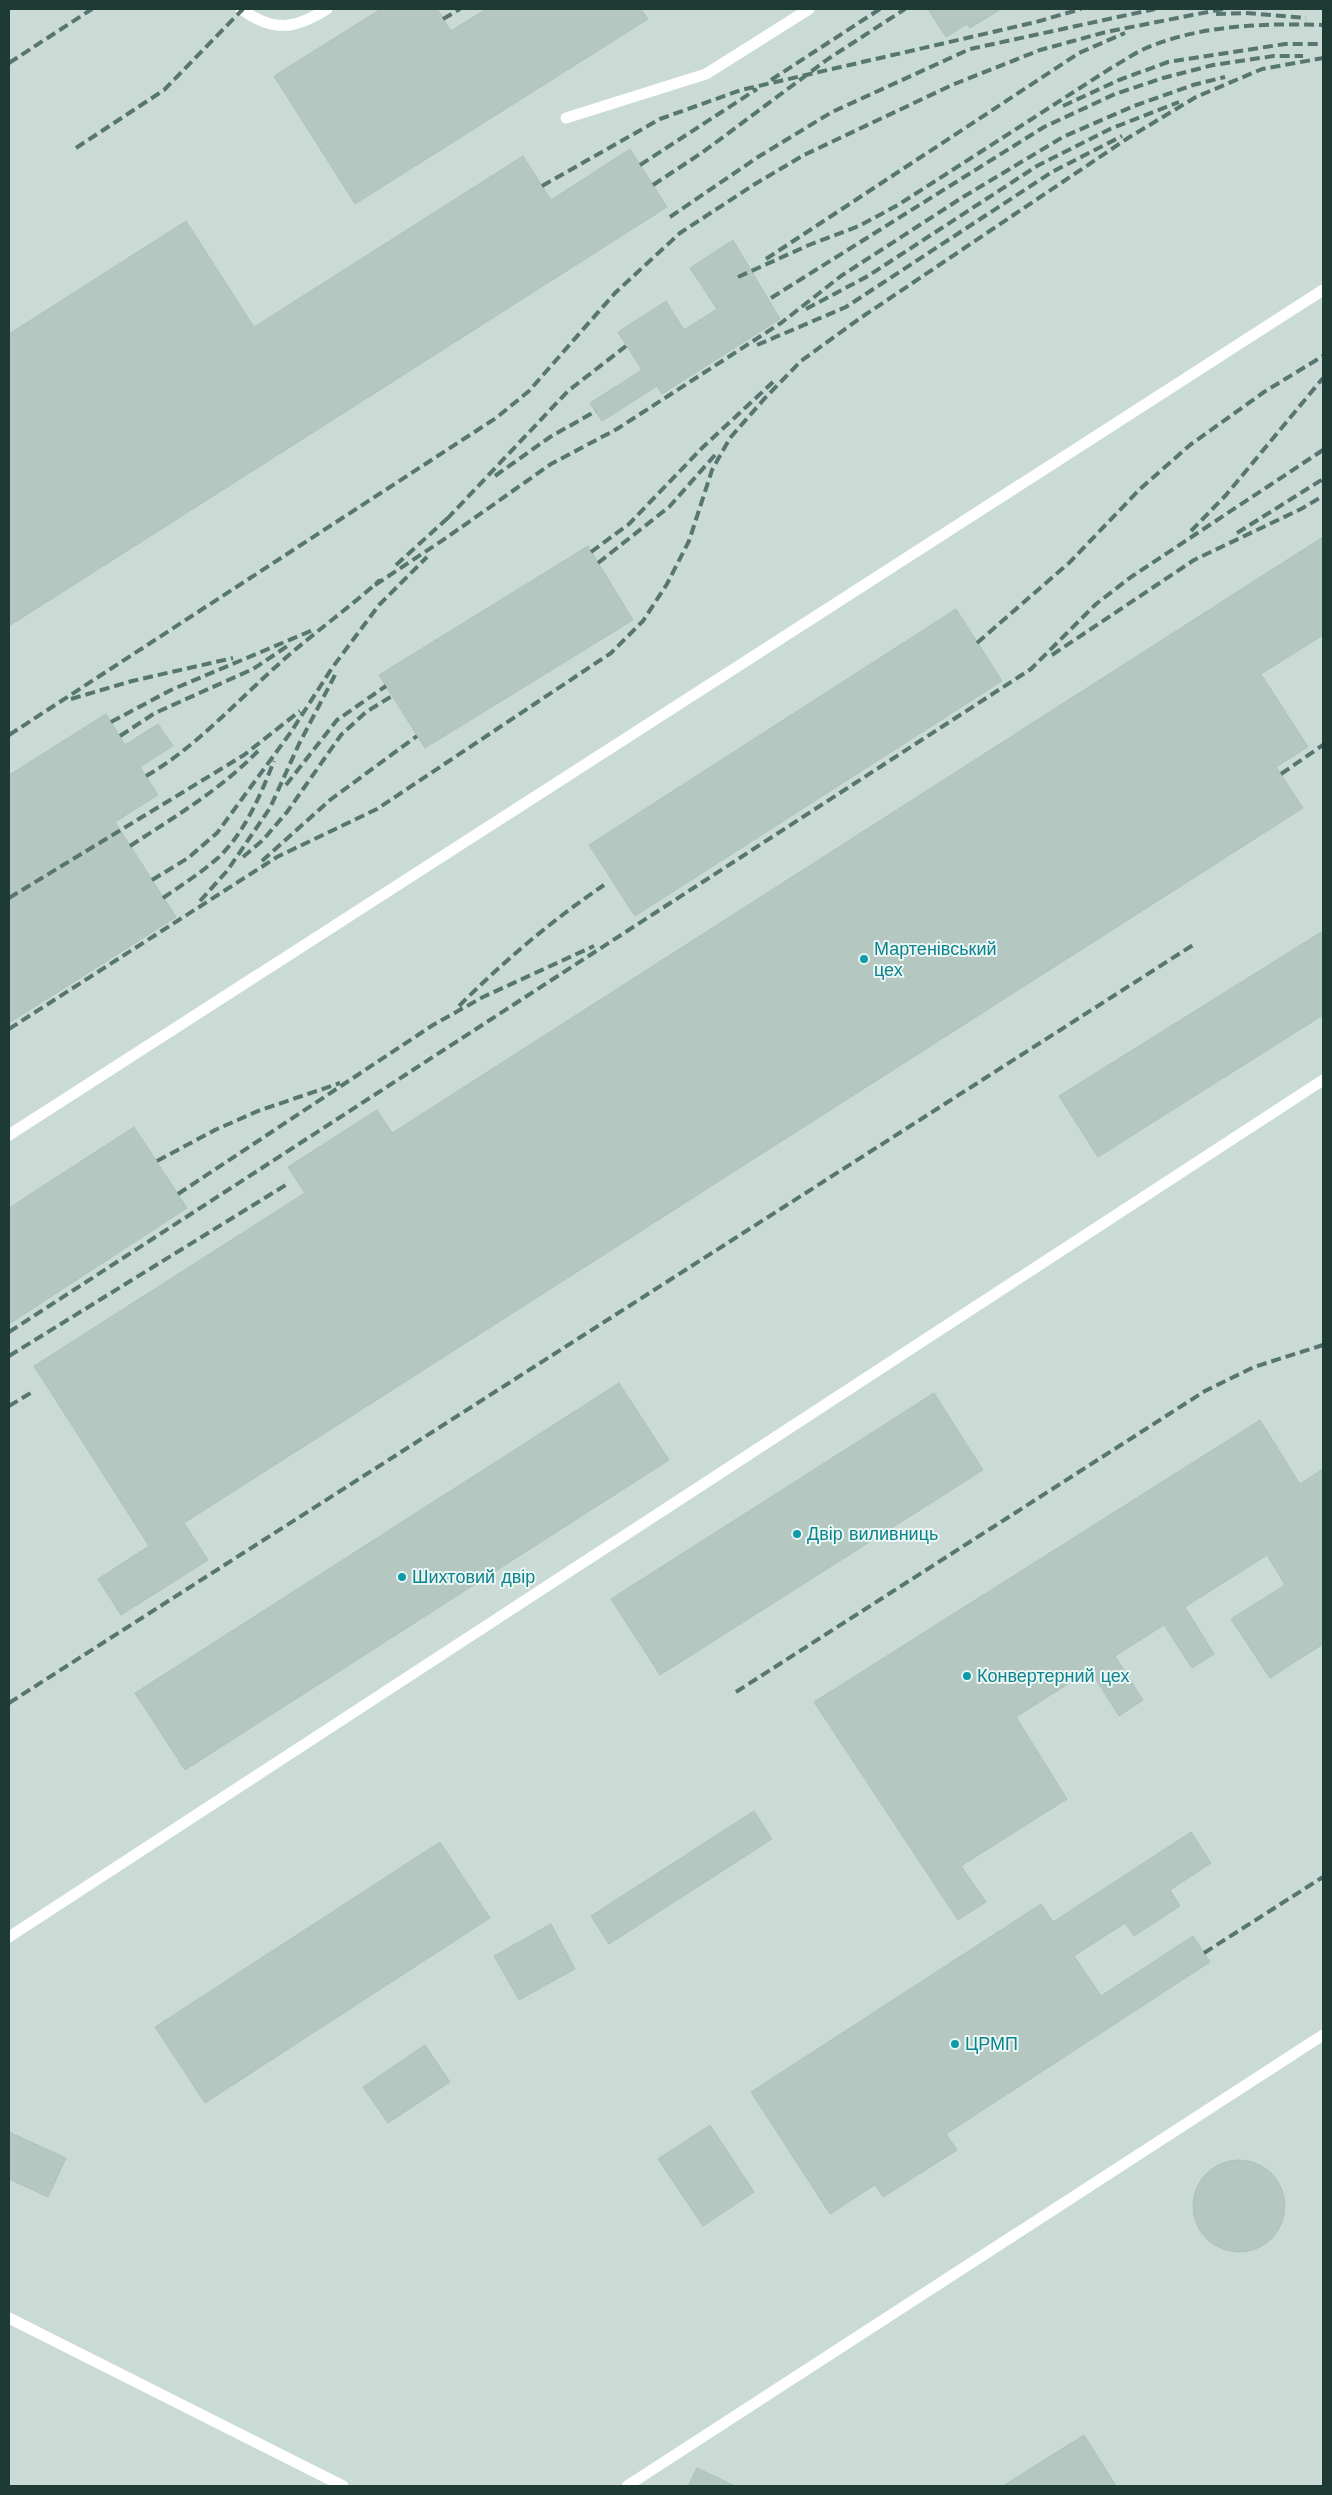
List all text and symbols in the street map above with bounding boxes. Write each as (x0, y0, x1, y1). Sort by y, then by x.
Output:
place label: Мартенівський цех (874, 938, 997, 980)
marker: Мартенівський цех (858, 953, 870, 965)
place label: Двір виливниць (807, 1523, 938, 1544)
marker: Двір виливниць (791, 1528, 803, 1540)
place label: Шихтовий двір (412, 1566, 535, 1587)
marker: Шихтовий двір (396, 1571, 408, 1583)
place label: Конвертерний цех (977, 1665, 1129, 1686)
marker: Конвертерний цех (961, 1670, 973, 1682)
place label: ЦРМП (965, 2033, 1018, 2054)
marker: ЦРМП (949, 2038, 961, 2050)

